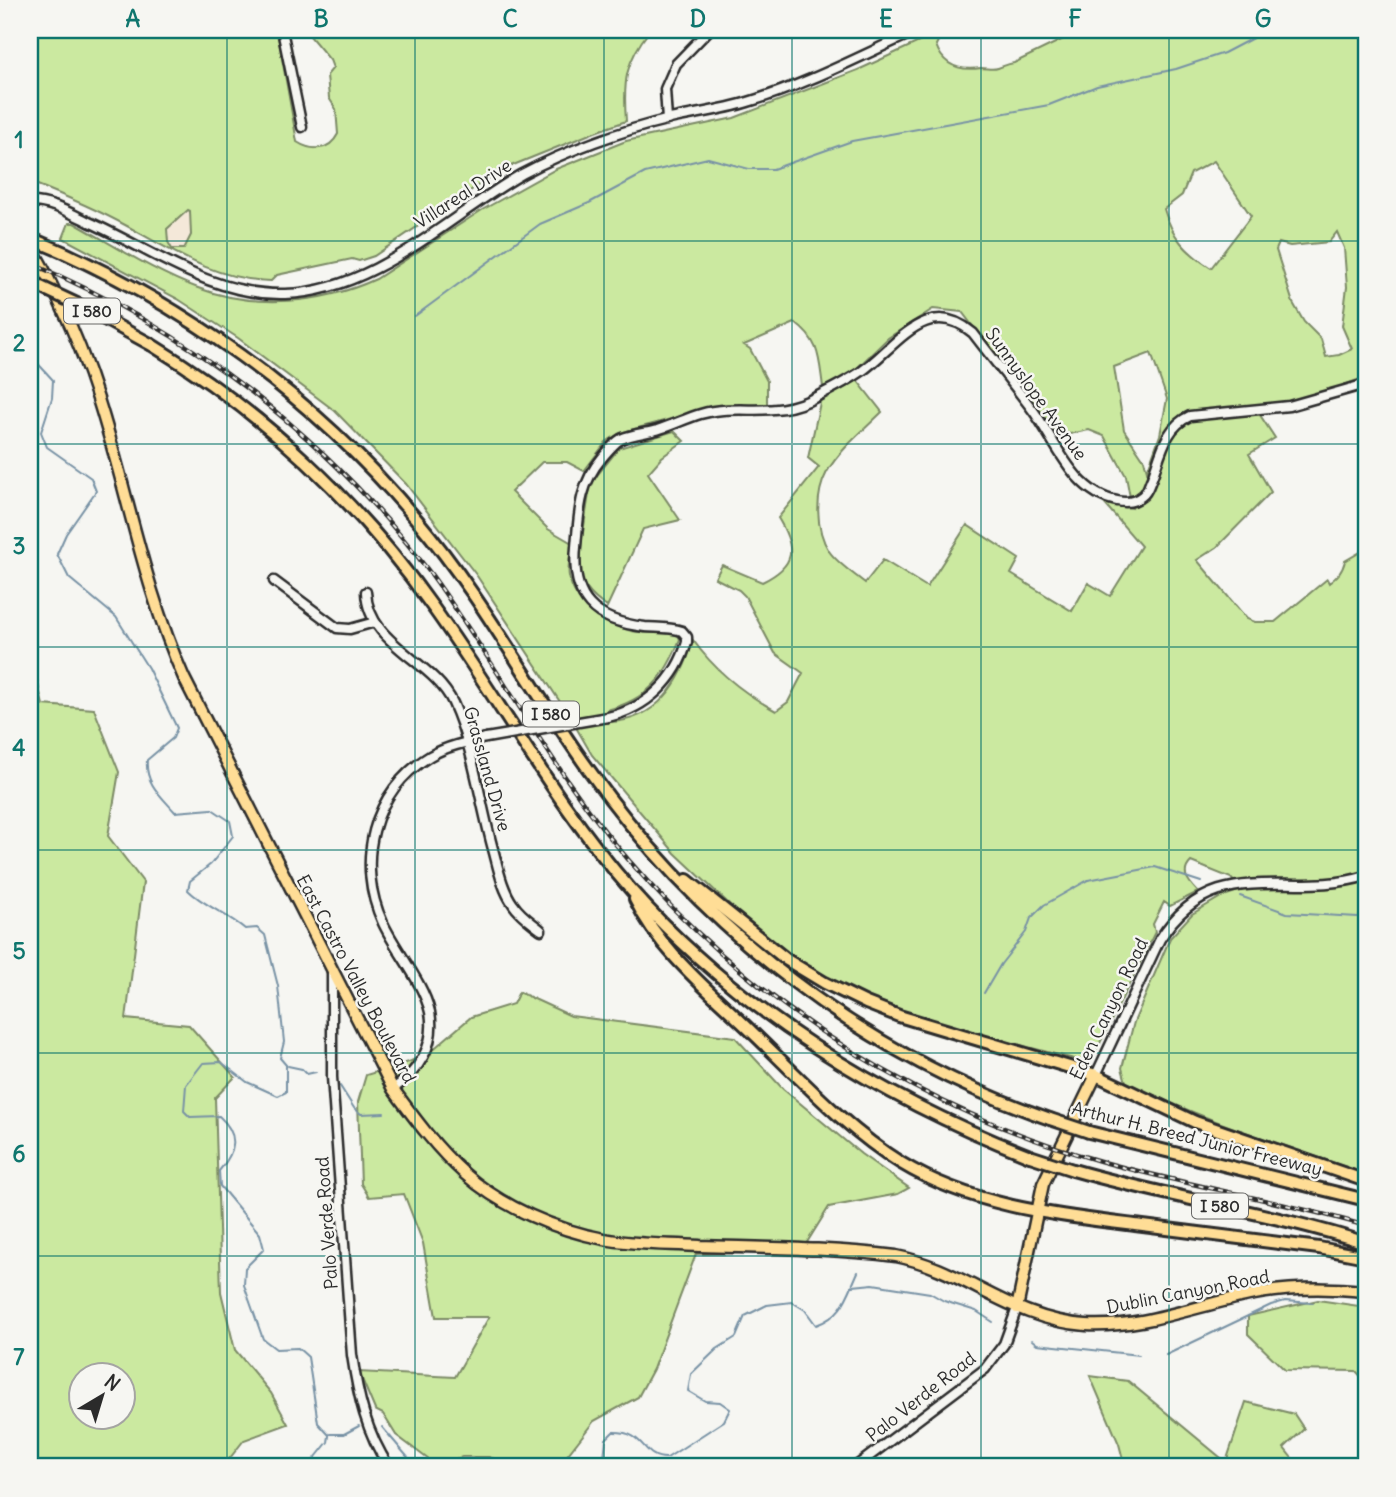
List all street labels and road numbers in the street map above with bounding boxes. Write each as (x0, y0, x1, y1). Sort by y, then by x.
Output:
street label: Villareal Drive (410, 154, 516, 234)
road number: I 580 (64, 298, 120, 324)
street label: Sunnyslope Avenue (981, 323, 1092, 465)
road number: I 580 (523, 702, 579, 726)
street label: Grassland Drive (459, 704, 516, 834)
street label: East Castro Valley Boulevard (292, 871, 421, 1087)
street label: Eden Canyon Road (1064, 934, 1153, 1083)
street label: Arthur H. Breed Junior Freeway (1070, 1096, 1325, 1181)
street label: Palo Verde Road (310, 1155, 343, 1290)
road number: I 580 (1192, 1194, 1248, 1218)
street label: Dublin Canyon Road (1104, 1264, 1272, 1319)
street label: Palo Verde Road (861, 1346, 981, 1447)

